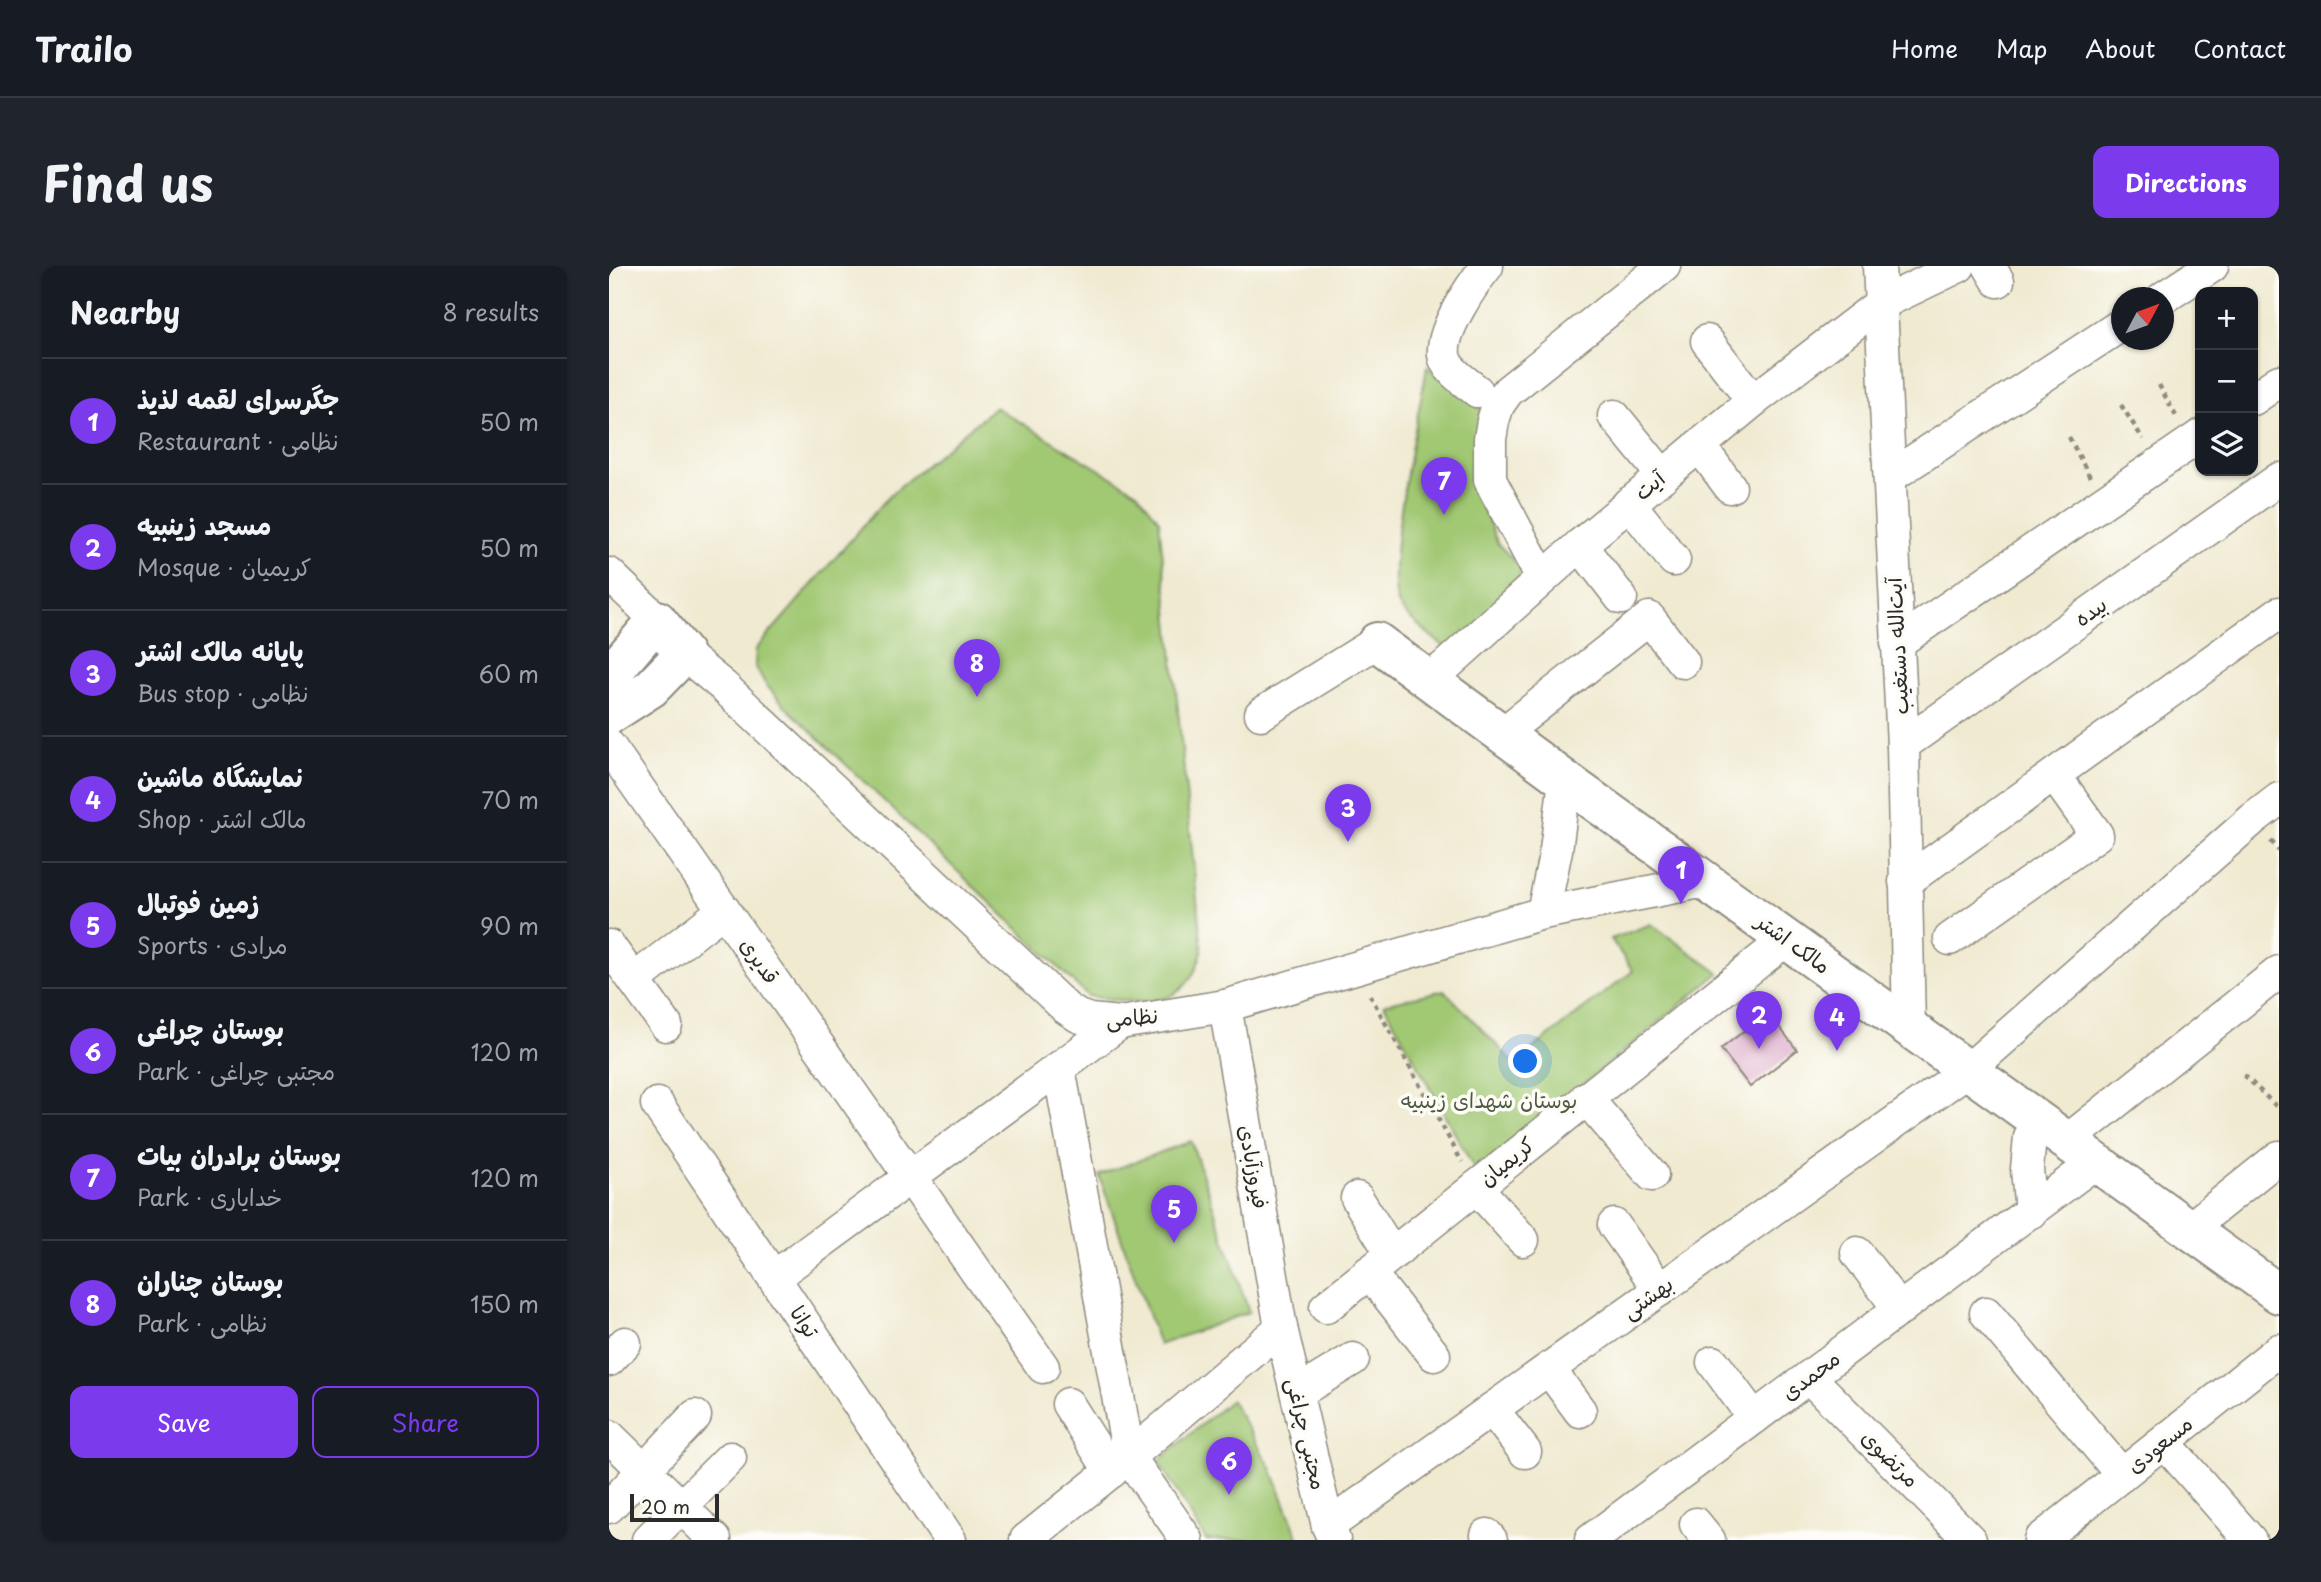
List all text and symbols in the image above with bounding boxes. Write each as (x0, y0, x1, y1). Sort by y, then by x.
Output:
text: Trailo (35, 23, 132, 73)
text: Home (1891, 30, 1958, 66)
text: Map (1996, 30, 2047, 66)
text: About (2085, 30, 2155, 66)
text: Contact (2193, 30, 2286, 66)
text: Find us (42, 145, 213, 219)
button: Directions (2093, 146, 2279, 218)
north arrow (2111, 287, 2174, 350)
map controls (2195, 287, 2258, 476)
button: + (2195, 287, 2258, 350)
text: Nearby (70, 289, 180, 334)
text: 8 results (443, 294, 539, 329)
button: − (2195, 350, 2258, 413)
text: جگرسرای لقمه لذیذ (137, 379, 339, 418)
text: 1 (88, 404, 99, 439)
text: 50 m (479, 404, 539, 439)
button: layers (2195, 413, 2258, 476)
text: Restaurant · نظامی (137, 423, 338, 458)
pin: 7 (1421, 457, 1467, 515)
street label: آیت (1626, 462, 1672, 507)
text: مسجد زینبیه (137, 505, 271, 544)
text: 2 (85, 530, 101, 565)
text: 50 m (479, 530, 539, 565)
text: Mosque · کریمیان (137, 549, 311, 584)
street label: آیت‌الله دستغیب (1876, 576, 1916, 715)
street label: بیده (2067, 588, 2113, 633)
text: پایانه مالک اشتر (137, 631, 303, 670)
pin: 8 (954, 639, 1000, 697)
text: 3 (85, 656, 101, 691)
text: 60 m (479, 656, 539, 691)
text: Bus stop · نظامی (137, 675, 308, 710)
text: نمایشگاه ماشین (137, 757, 303, 796)
text: 4 (85, 782, 101, 817)
text: 70 m (481, 782, 539, 817)
pin: 3 (1325, 784, 1371, 842)
text: Shop · مالک اشتر (137, 801, 306, 836)
pin: 1 (1658, 846, 1704, 904)
text: زمین فوتبال (137, 883, 259, 922)
street label: مالک اشتر (1748, 903, 1838, 981)
text: 5 (86, 908, 100, 943)
text: 90 m (480, 908, 539, 943)
text: Sports · مرادی (137, 927, 287, 962)
street label: قدیری (733, 930, 788, 990)
pin: 2 (1736, 991, 1782, 1049)
pin: 4 (1814, 993, 1860, 1051)
street label: نظامی (1105, 998, 1159, 1034)
text: بوستان چراغی (137, 1009, 284, 1048)
text: 6 (85, 1034, 101, 1069)
text: 120 m (471, 1034, 539, 1069)
your location (1508, 1044, 1542, 1078)
text: Park · مجتبی چراغی (137, 1053, 335, 1088)
park label: بوستان شهدای زینبیه (1401, 1083, 1577, 1115)
street label: فیروزآبادی (1232, 1122, 1278, 1211)
street label: کریمیان (1471, 1128, 1541, 1193)
text: بوستان برادران بیات (137, 1135, 341, 1174)
text: 7 (86, 1160, 100, 1195)
text: 120 m (471, 1160, 539, 1195)
text: Park · خدایاری (137, 1179, 282, 1214)
pin: 5 (1151, 1185, 1197, 1243)
text: بوستان چناران (137, 1261, 283, 1300)
street label: بهشتی (1615, 1267, 1679, 1326)
text: 8 (86, 1286, 100, 1321)
text: 150 m (470, 1286, 539, 1321)
street label: توانا (783, 1298, 829, 1344)
text: Park · نظامی (137, 1305, 267, 1340)
street label: محمدی (1774, 1342, 1846, 1407)
street label: مجتبی چراغی (1280, 1374, 1336, 1493)
button: Save (70, 1386, 298, 1458)
button: Share (312, 1386, 539, 1458)
street label: مسعودی (2119, 1407, 2199, 1480)
street label: مرتضوی (1855, 1421, 1928, 1494)
pin: 6 (1206, 1437, 1252, 1495)
scale bar (630, 1491, 719, 1523)
text: 20 m (641, 1492, 690, 1520)

